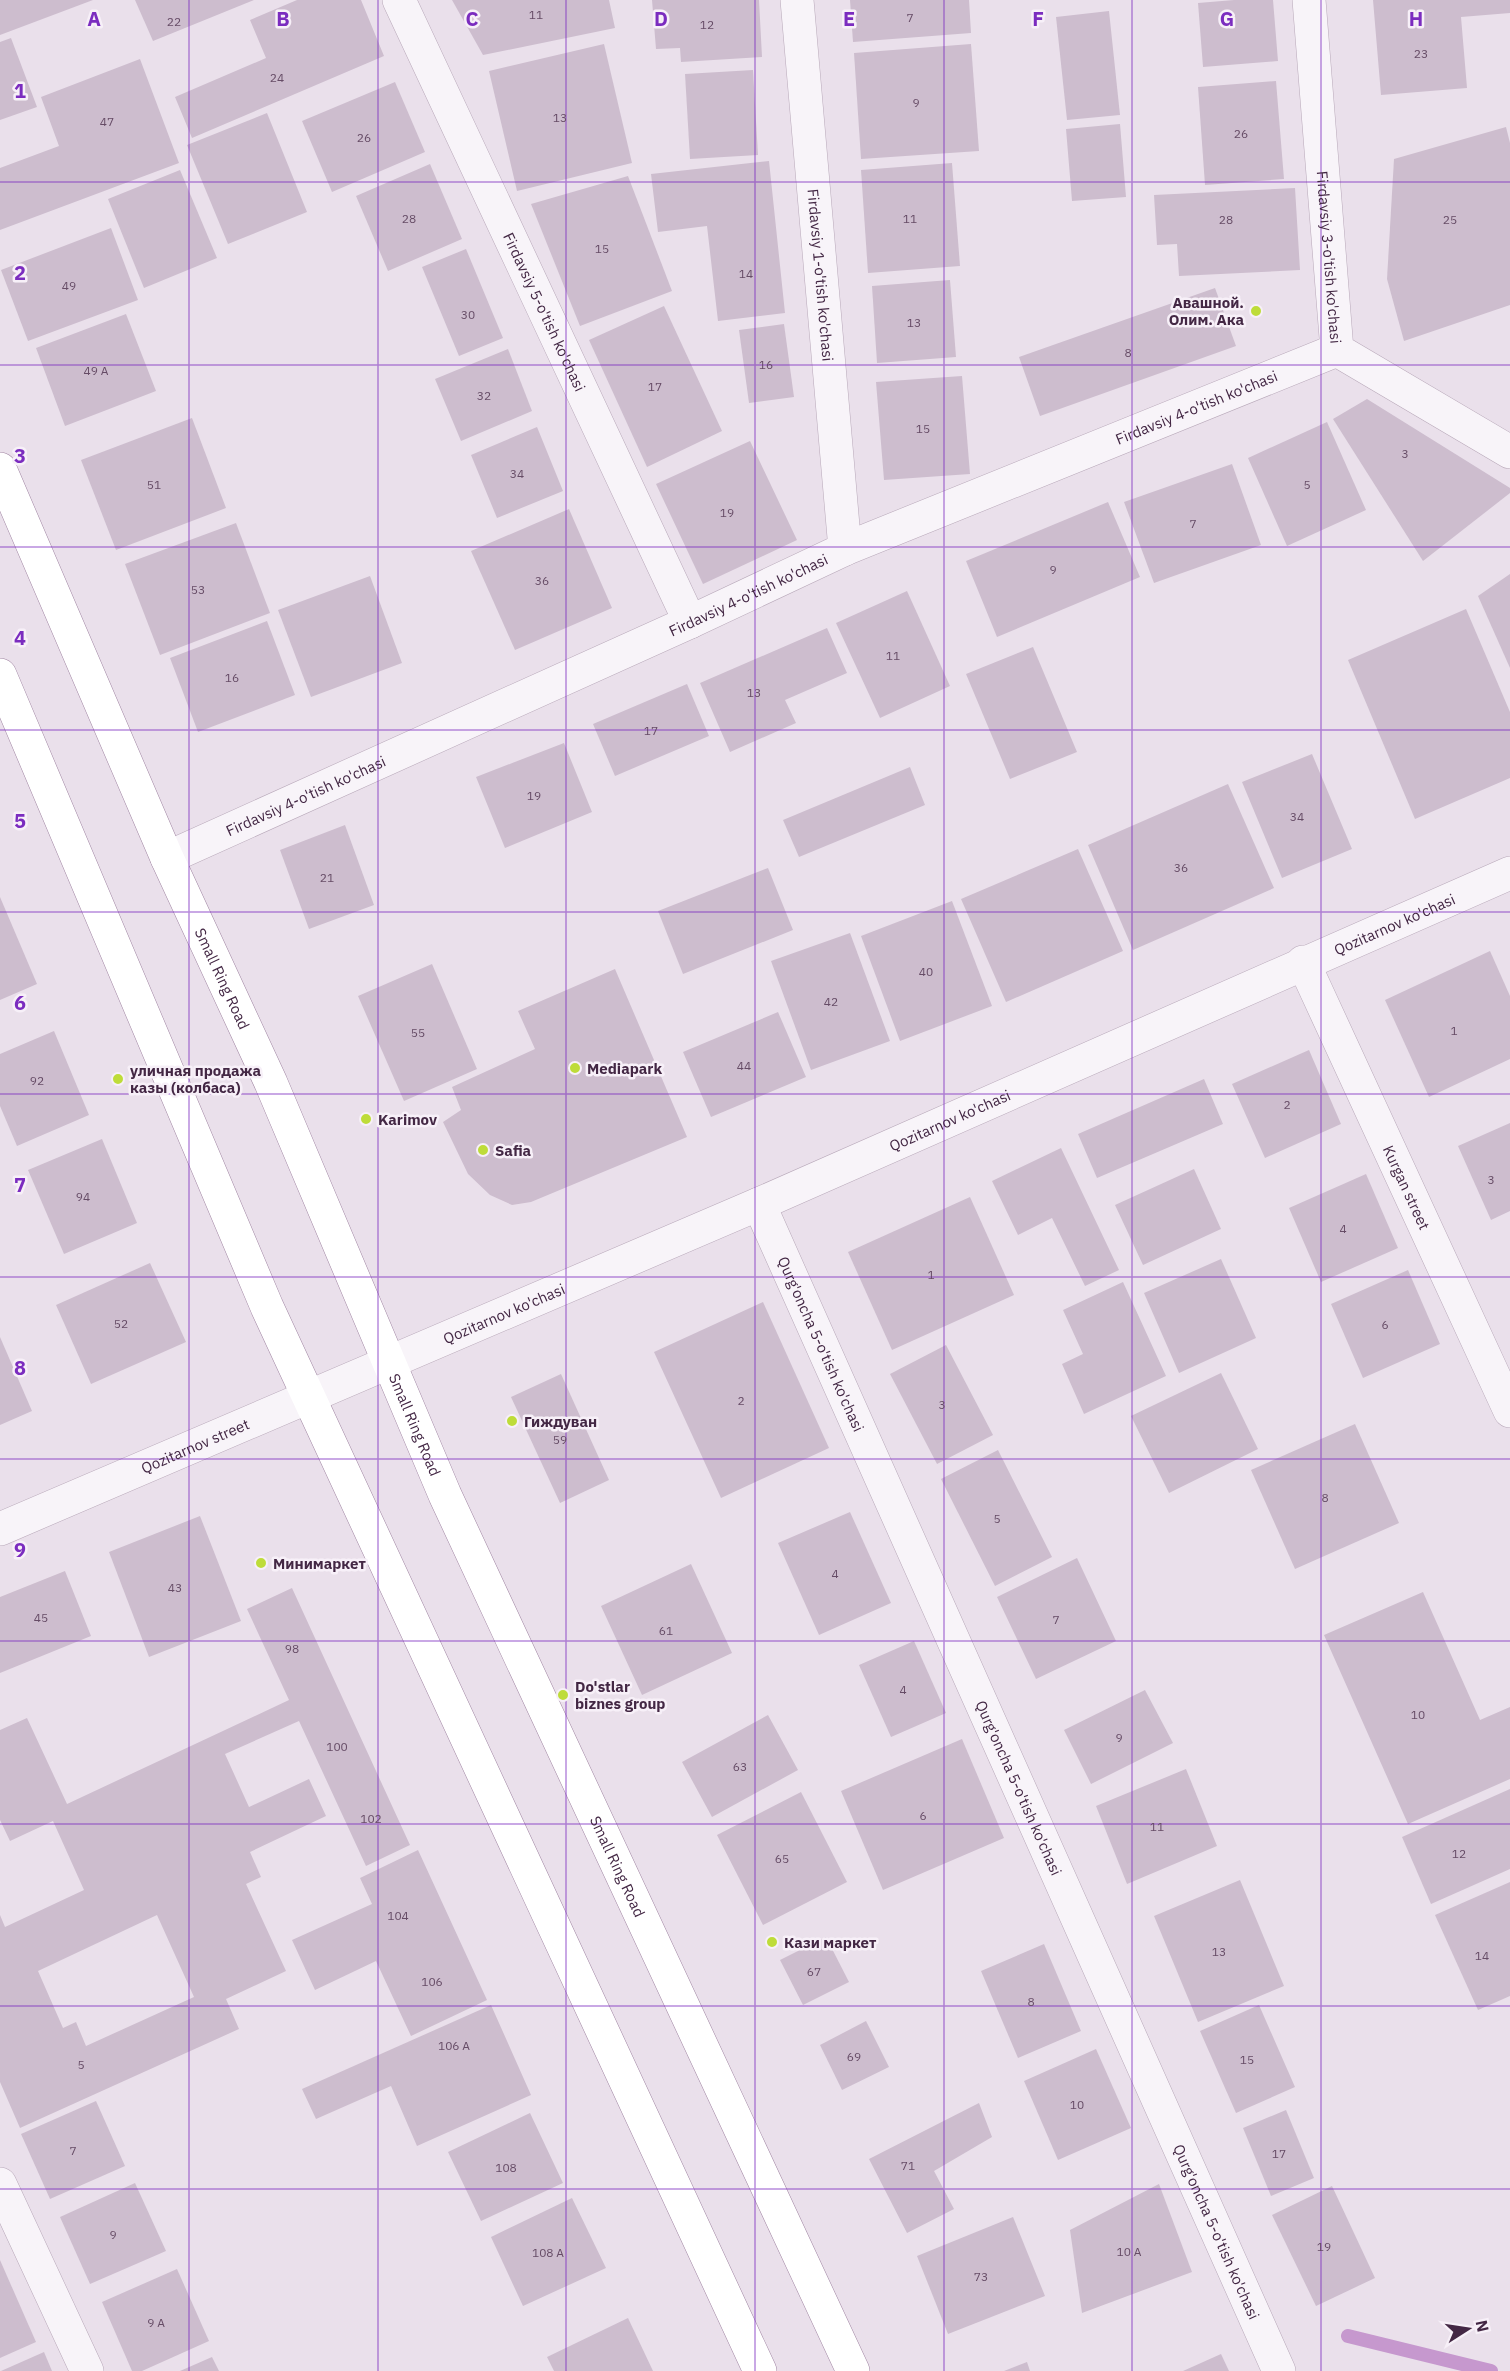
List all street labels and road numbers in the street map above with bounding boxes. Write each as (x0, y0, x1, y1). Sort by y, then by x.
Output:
street label: Firdavsiy 3-o'tish ko'chasi (1313, 170, 1346, 344)
street label: Firdavsiy 1-o'tish ko'chasi (804, 188, 838, 362)
street label: Firdavsiy 5-o'tish ko'chasi (499, 229, 590, 394)
street label: Firdavsiy 4-o'tish ko'chasi (1112, 366, 1280, 448)
street label: Firdavsiy 4-o'tish ko'chasi (666, 549, 831, 640)
street label: Firdavsiy 4-o'tish ko'chasi (223, 751, 388, 840)
street label: Qozitarnov ko'chasi (1331, 889, 1458, 959)
street label: Small Ring Road (191, 925, 254, 1032)
street label: Qozitarnov ko'chasi (886, 1085, 1013, 1155)
street label: Kurgan street (1379, 1142, 1434, 1232)
street label: Qurg'oncha 5-o'tish ko'chasi (774, 1253, 869, 1434)
street label: Qozitarnov ko'chasi (440, 1279, 567, 1348)
street label: Small Ring Road (385, 1370, 445, 1479)
street label: Qozitarnov street (138, 1414, 252, 1477)
street label: Qurg'oncha 5-o'tish ko'chasi (972, 1697, 1066, 1878)
street label: Small Ring Road (586, 1813, 650, 1920)
street label: Qurg'oncha 5-o'tish ko'chasi (1170, 2141, 1264, 2322)

